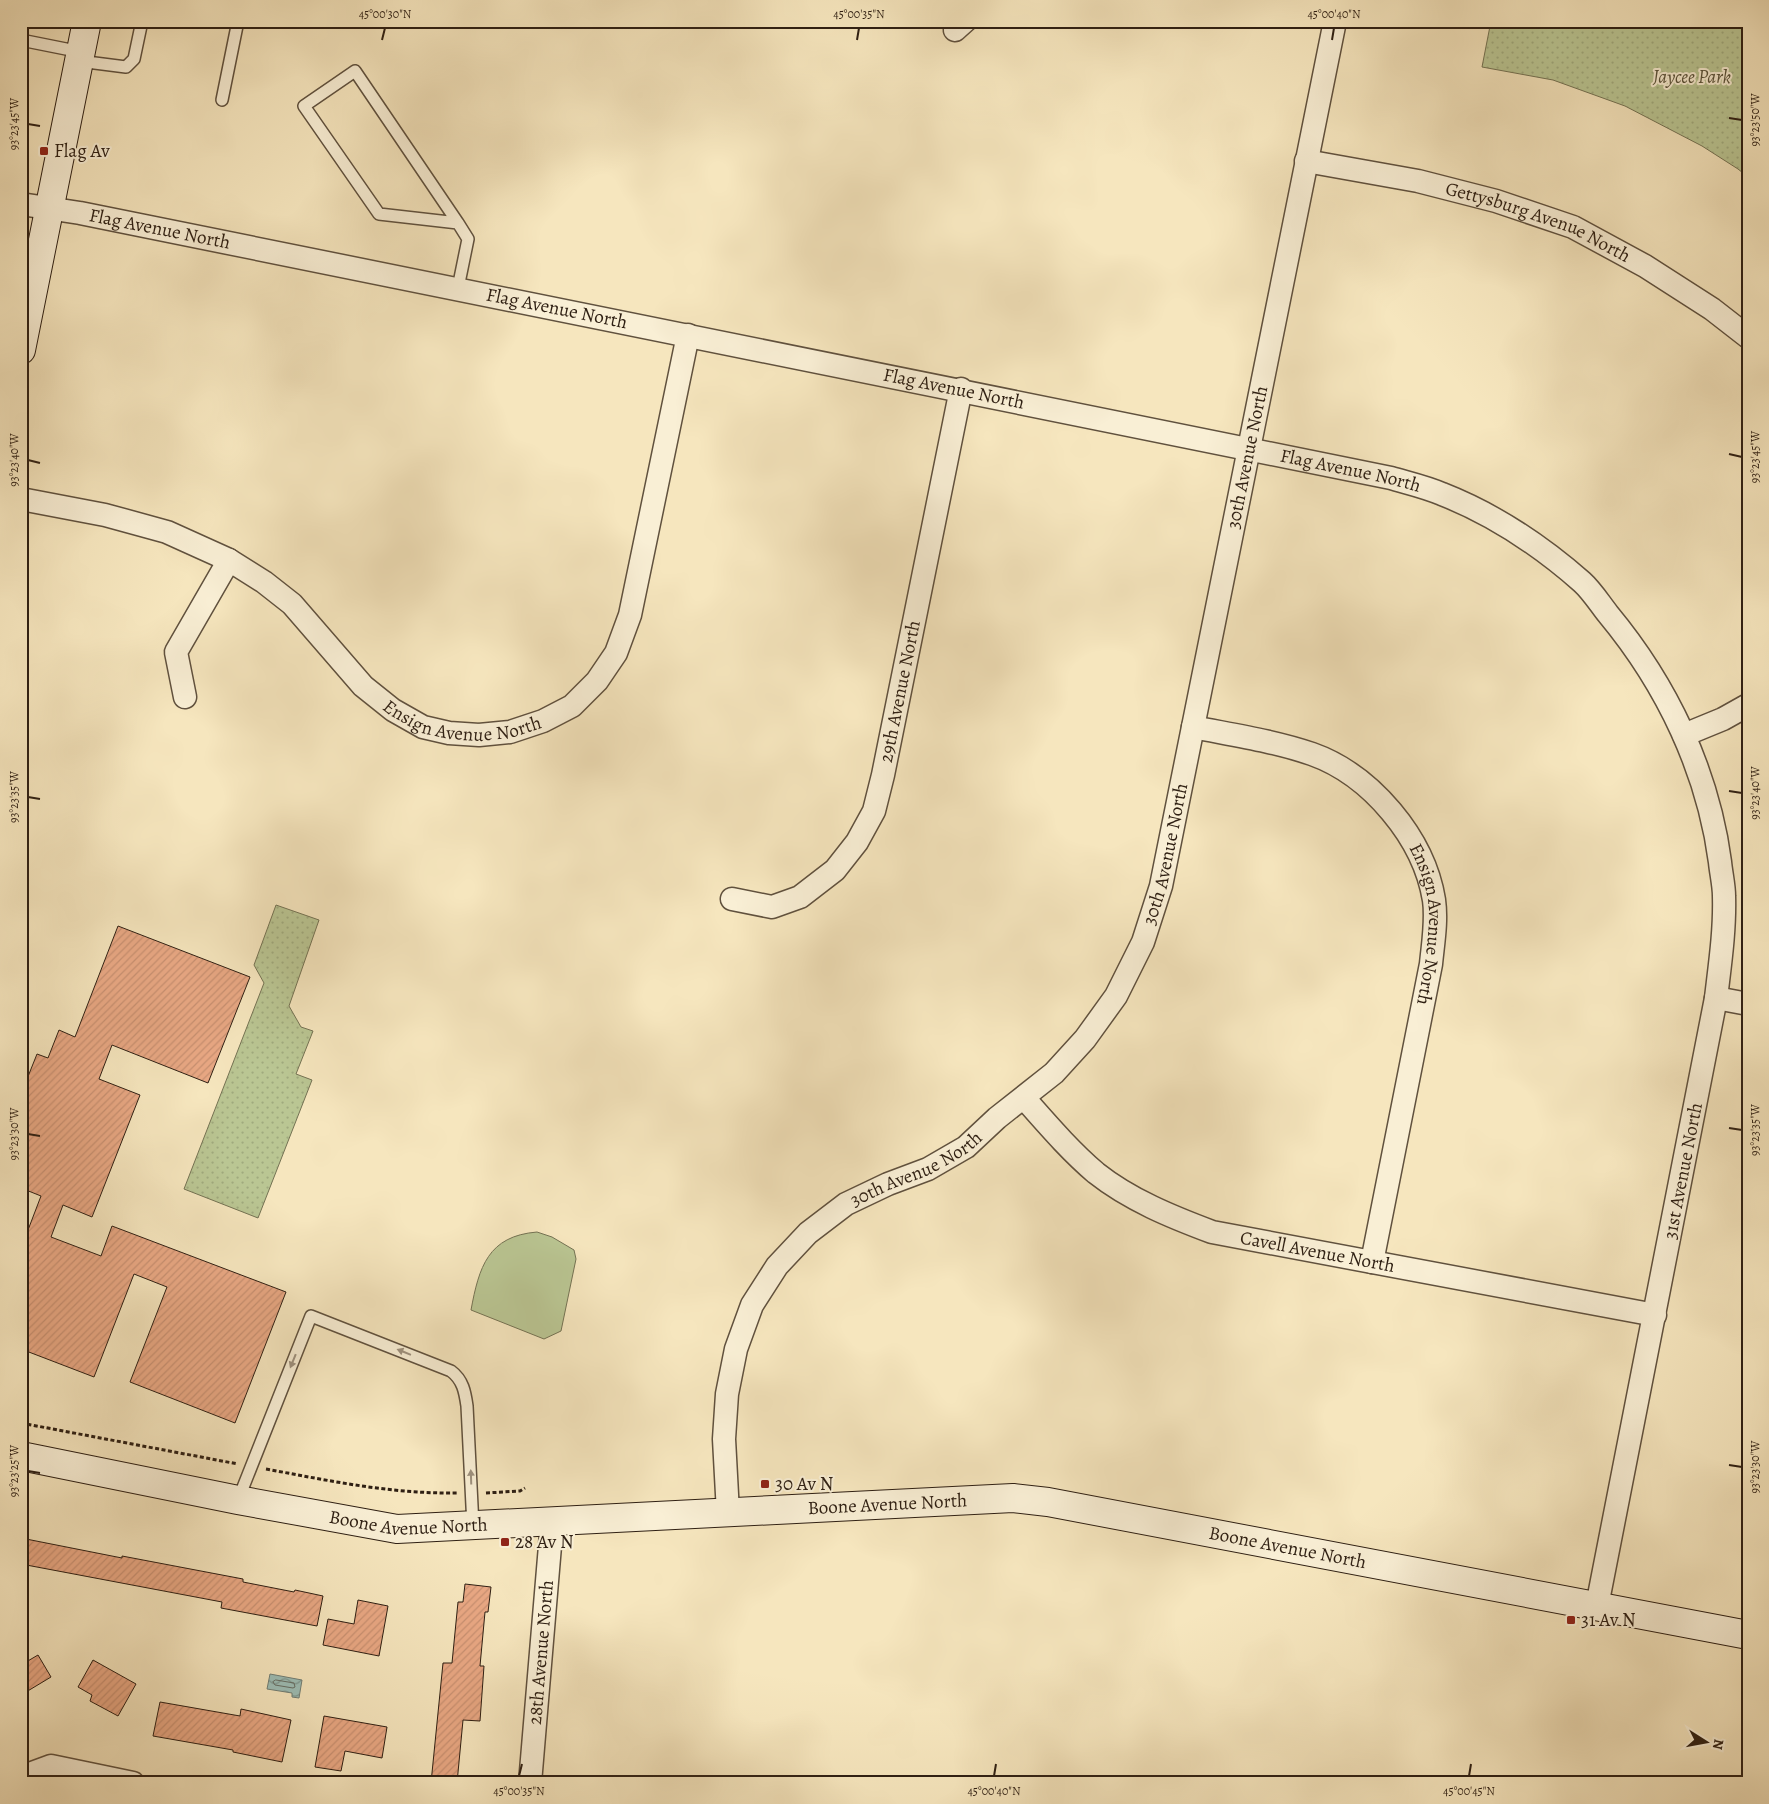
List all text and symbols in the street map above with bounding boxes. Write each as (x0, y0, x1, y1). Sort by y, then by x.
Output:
text: 45°00'30"N (359, 6, 412, 22)
text: 45°00'35"N (833, 6, 885, 22)
text: 45°00'40"N (1307, 6, 1361, 22)
park label: Jaycee Park (1652, 64, 1731, 90)
text: 93°23'50"W (1747, 93, 1763, 147)
text: 93°23'45"W (6, 97, 22, 150)
place label: Flag Av (54, 138, 110, 164)
marker: Flag Av (38, 145, 50, 157)
street label: Gettysburg Avenue North (1443, 176, 1635, 269)
street label: Flag Avenue North (87, 202, 233, 256)
street label: Flag Avenue North (484, 282, 630, 335)
street label: Flag Avenue North (881, 362, 1027, 416)
street label: 30th Avenue North (1220, 384, 1274, 531)
text: 93°23'45"W (1747, 430, 1763, 483)
text: 93°23'40"W (6, 432, 22, 487)
street label: Flag Avenue North (1278, 443, 1424, 499)
street label: 29th Avenue North (873, 618, 927, 765)
street label: Ensign Avenue North (377, 694, 545, 748)
text: 93°23'40"W (1747, 765, 1763, 820)
text: 93°23'35"W (6, 770, 22, 823)
street label: 30th Avenue North (1136, 781, 1194, 928)
street label: Ensign Avenue North (1403, 839, 1448, 1007)
street label: 31st Avenue North (1657, 1100, 1709, 1242)
text: 93°23'35"W (1747, 1103, 1763, 1156)
text: 93°23'30"W (6, 1107, 22, 1161)
street label: 30th Avenue North (846, 1125, 988, 1213)
street label: Cavell Avenue North (1238, 1225, 1397, 1279)
one-way arrow (396, 1348, 411, 1356)
one-way arrow (289, 1354, 296, 1369)
text: 93°23'30"W (1747, 1440, 1763, 1494)
text: 93°23'25"W (6, 1444, 22, 1497)
one-way arrow (466, 1469, 474, 1485)
place label: 30 Av N (775, 1471, 834, 1497)
marker: 30 Av N (759, 1478, 771, 1490)
street label: Boone Avenue North (807, 1487, 968, 1521)
street label: Boone Avenue North (327, 1504, 488, 1542)
street label: Boone Avenue North (1207, 1520, 1369, 1575)
place label: 28 Av N (515, 1529, 574, 1555)
marker: 28 Av N (499, 1536, 511, 1548)
street label: 28th Avenue North (522, 1579, 560, 1726)
place label: 31 Av N (1581, 1607, 1636, 1633)
marker: 31 Av N (1565, 1614, 1577, 1626)
north arrow (1682, 1716, 1732, 1766)
text: N (1708, 1738, 1729, 1751)
text: 45°00'35"N (493, 1783, 545, 1799)
text: 45°00'40"N (967, 1783, 1021, 1799)
text: 45°00'45"N (1443, 1783, 1495, 1799)

